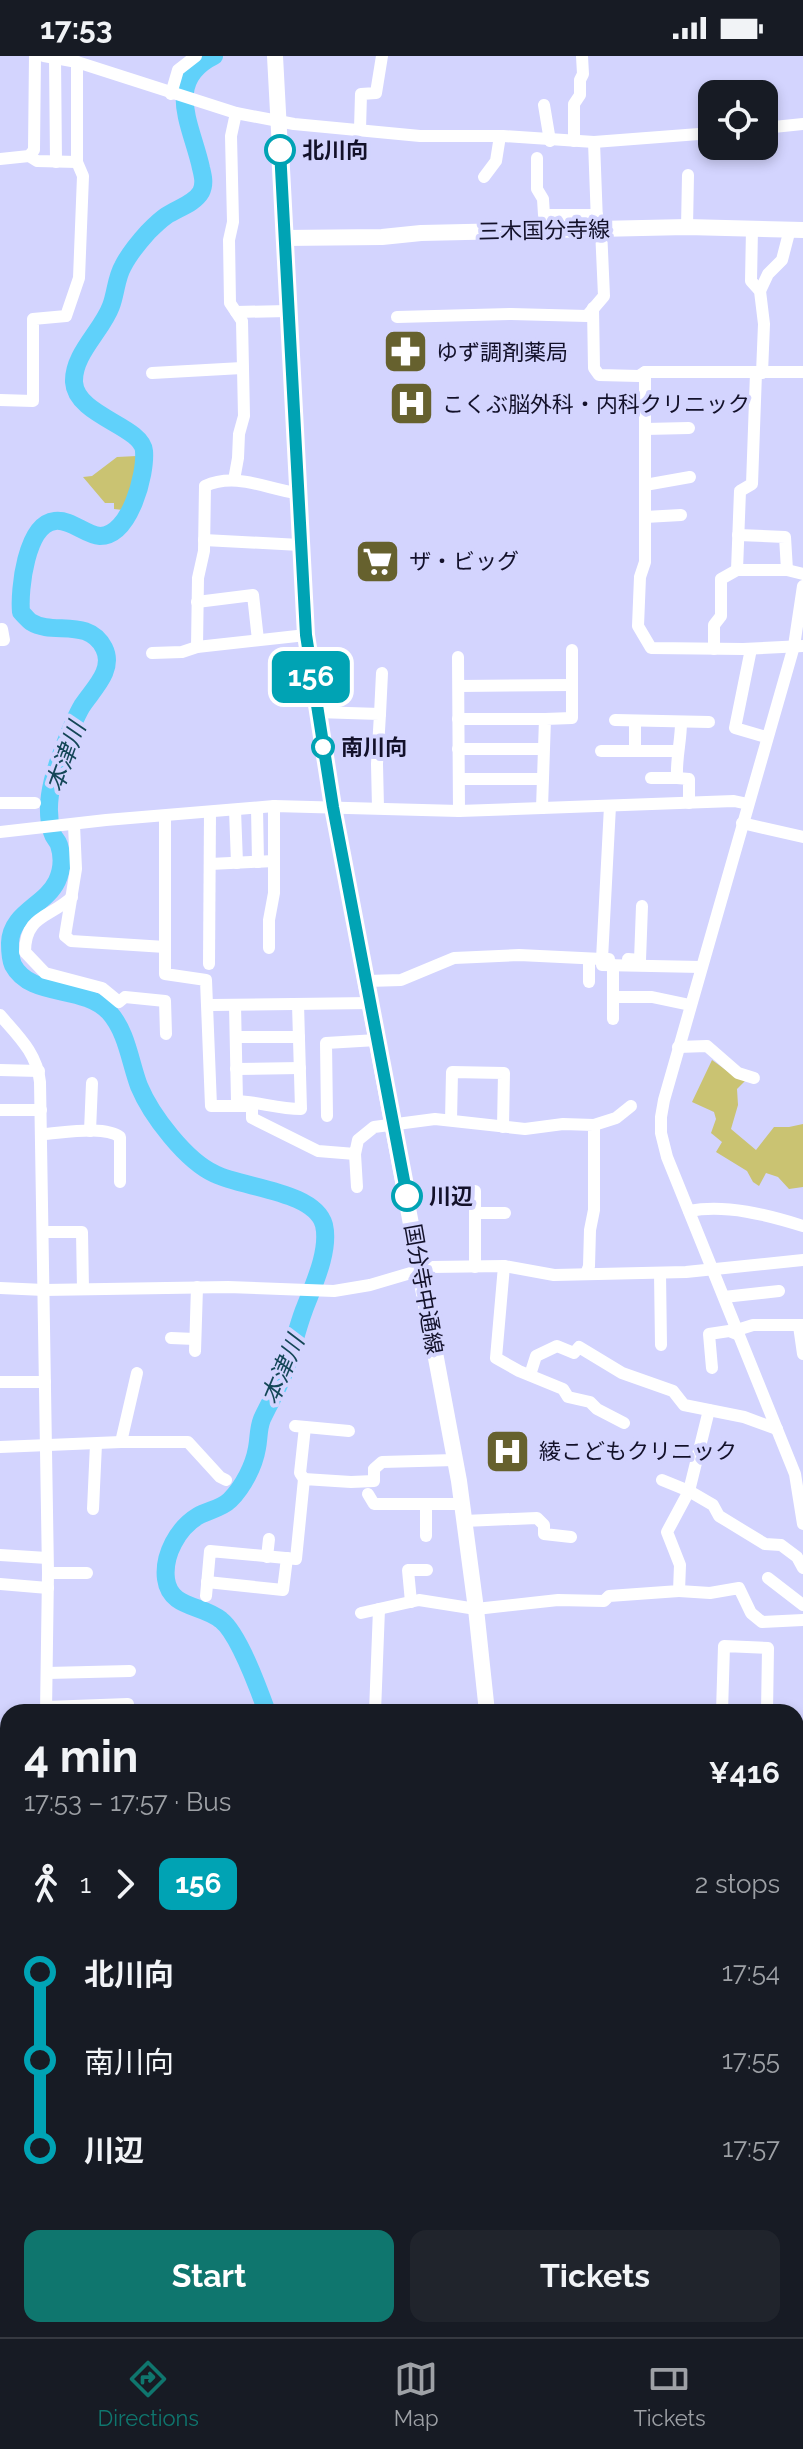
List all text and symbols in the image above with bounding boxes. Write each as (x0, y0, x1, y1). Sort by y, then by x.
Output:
text: 17:53 (40, 11, 112, 46)
map controls (698, 80, 778, 160)
button: locate (698, 80, 778, 160)
marker: 北川向 (265, 135, 295, 165)
place label: 北川向 (302, 137, 368, 163)
street label: 三木国分寺線 (478, 216, 610, 244)
pharmacy icon: ゆず調剤薬局 (381, 328, 429, 376)
place label: ゆず調剤薬局 (436, 339, 568, 365)
hospital icon: こくぶ脳外科・内科クリニック (387, 380, 435, 428)
place label: こくぶ脳外科・内科クリニック (442, 391, 750, 417)
supermarket icon: ザ・ビッグ (354, 537, 402, 585)
place label: ザ・ビッグ (409, 548, 519, 574)
line badge: 156 (265, 651, 357, 703)
text: 156 (288, 660, 334, 693)
water label: 本津川 (40, 715, 92, 796)
place label: 南川向 (341, 734, 407, 760)
marker: 南川向 (312, 736, 334, 758)
marker: 川辺 (392, 1181, 422, 1211)
place label: 川辺 (429, 1183, 473, 1209)
street label: 国分寺中通線 (400, 1222, 448, 1356)
water label: 本津川 (255, 1328, 311, 1409)
hospital icon: 綾こどもクリニック (484, 1427, 532, 1475)
place label: 綾こどもクリニック (539, 1438, 737, 1464)
text: 4 min (24, 1731, 138, 1782)
text: ¥416 (708, 1755, 780, 1790)
text: 17:53 – 17:57 · Bus (24, 1787, 231, 1817)
icon: walk (24, 1862, 68, 1906)
icon: forward (103, 1862, 147, 1906)
text: 156 (175, 1867, 221, 1900)
text: 1 (80, 1869, 91, 1899)
text: 2 stops (695, 1869, 780, 1899)
text: 北川向 (84, 1957, 174, 1992)
text: 17:54 (722, 1957, 780, 1987)
text: 南川向 (84, 2045, 174, 2080)
text: 17:55 (722, 2045, 780, 2075)
text: 川辺 (84, 2133, 144, 2168)
text: 17:57 (722, 2133, 780, 2163)
button: Start (24, 2230, 394, 2322)
button: Tickets (410, 2230, 780, 2322)
tab: Directions (97, 2357, 199, 2431)
tab: Map (394, 2357, 439, 2431)
tab: Tickets (633, 2357, 706, 2431)

